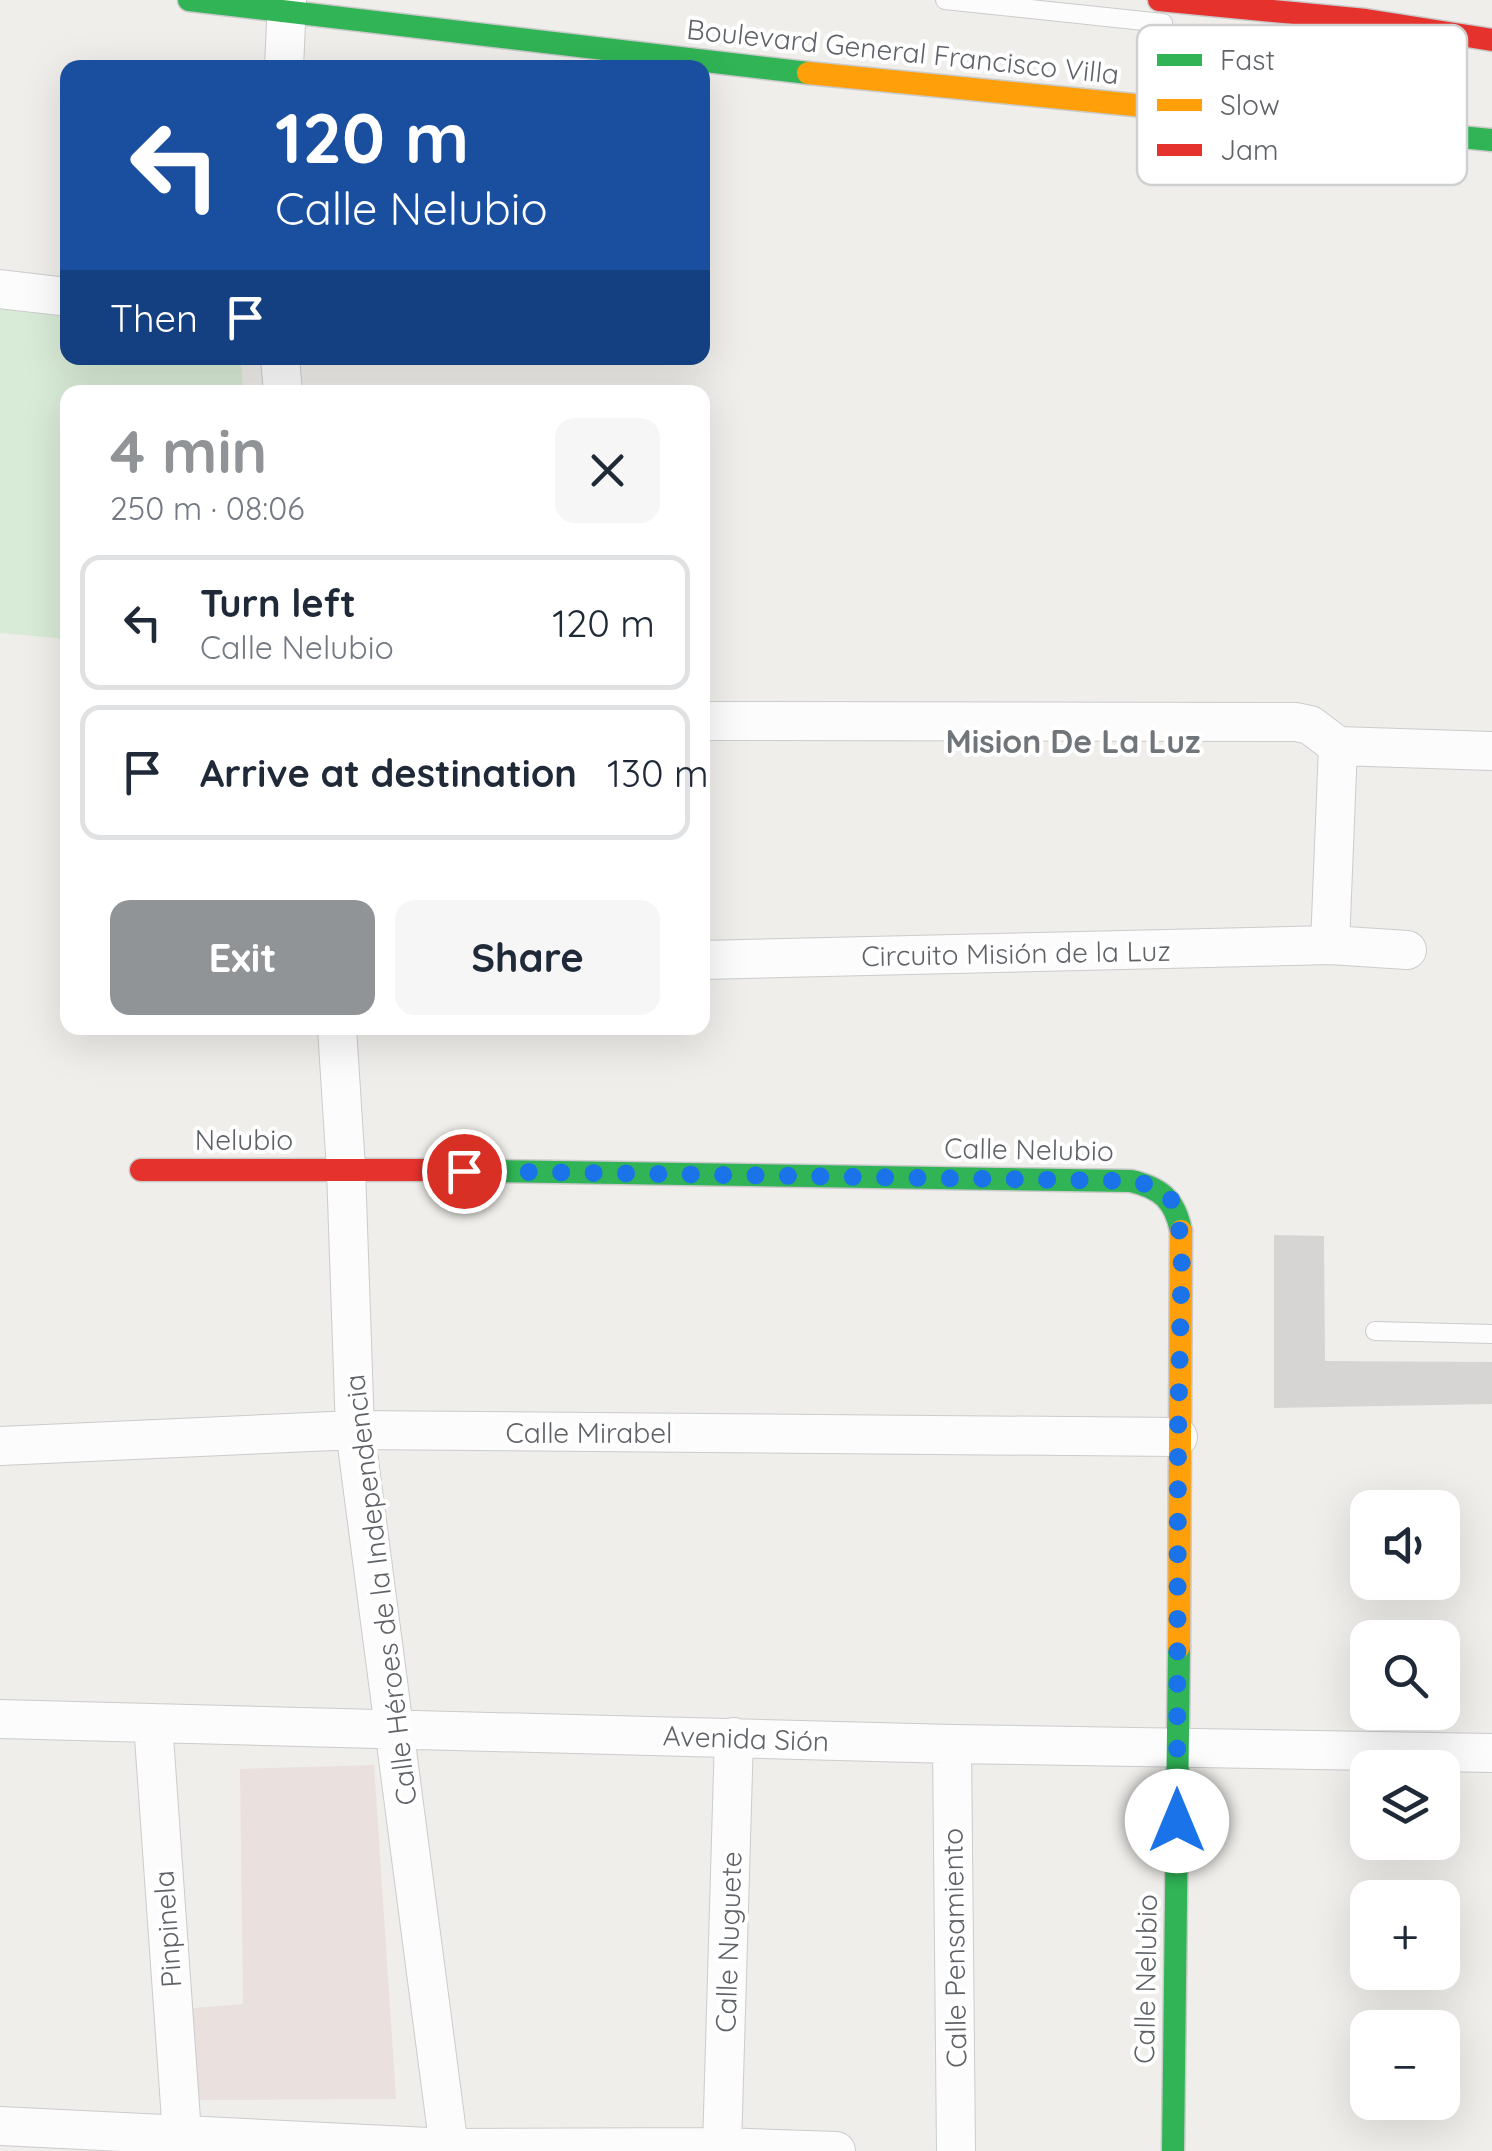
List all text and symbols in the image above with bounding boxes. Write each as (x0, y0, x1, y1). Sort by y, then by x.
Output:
street label: Boulevard General Francisco Villa (685, 11, 1121, 91)
legend (1137, 25, 1467, 185)
text: Fast (1220, 42, 1275, 77)
text: Slow (1220, 87, 1280, 122)
text: 120 m (275, 93, 469, 181)
icon: left (110, 100, 240, 230)
text: Jam (1220, 132, 1279, 167)
text: Calle Nelubio (275, 180, 548, 236)
icon: arrive (218, 290, 273, 345)
text: Then (110, 294, 198, 342)
text: 4 min (110, 413, 267, 488)
button: close (555, 418, 660, 523)
text: 250 m · 08:06 (110, 488, 304, 528)
text: Turn left (200, 579, 356, 627)
icon: left (115, 595, 170, 650)
text: 120 m (552, 599, 655, 647)
text: Calle Nelubio (200, 627, 394, 667)
district label: Mision De La Luz (945, 721, 1201, 761)
icon: arrive (115, 745, 170, 800)
text: Arrive at destination (200, 749, 577, 797)
text: 130 m (607, 749, 709, 797)
button: Exit (110, 900, 375, 1015)
button: Share (395, 900, 660, 1015)
street label: Circuito Misión de la Luz (861, 933, 1171, 973)
street label: Nelubio (195, 1122, 293, 1157)
pin (422, 1129, 507, 1214)
street label: Calle Nelubio (944, 1130, 1114, 1168)
icon: arrive (437, 1144, 492, 1199)
street label: Calle Héroes de la Independencia (336, 1373, 424, 1807)
street label: Calle Mirabel (505, 1415, 673, 1450)
map controls (1350, 1490, 1460, 2120)
button: sound (1350, 1490, 1460, 1600)
button: search (1350, 1620, 1460, 1730)
street label: Avenida Sión (662, 1718, 830, 1758)
button: layers (1350, 1750, 1460, 1860)
position arrow (1125, 1769, 1229, 1873)
street label: Calle Pensamiento (934, 1828, 974, 2068)
street label: Calle Nuguete (707, 1851, 749, 2033)
street label: Pinpinela (145, 1869, 189, 1989)
button: + (1350, 1880, 1460, 1990)
street label: Calle Nelubio (1126, 1894, 1164, 2064)
button: − (1350, 2010, 1460, 2120)

